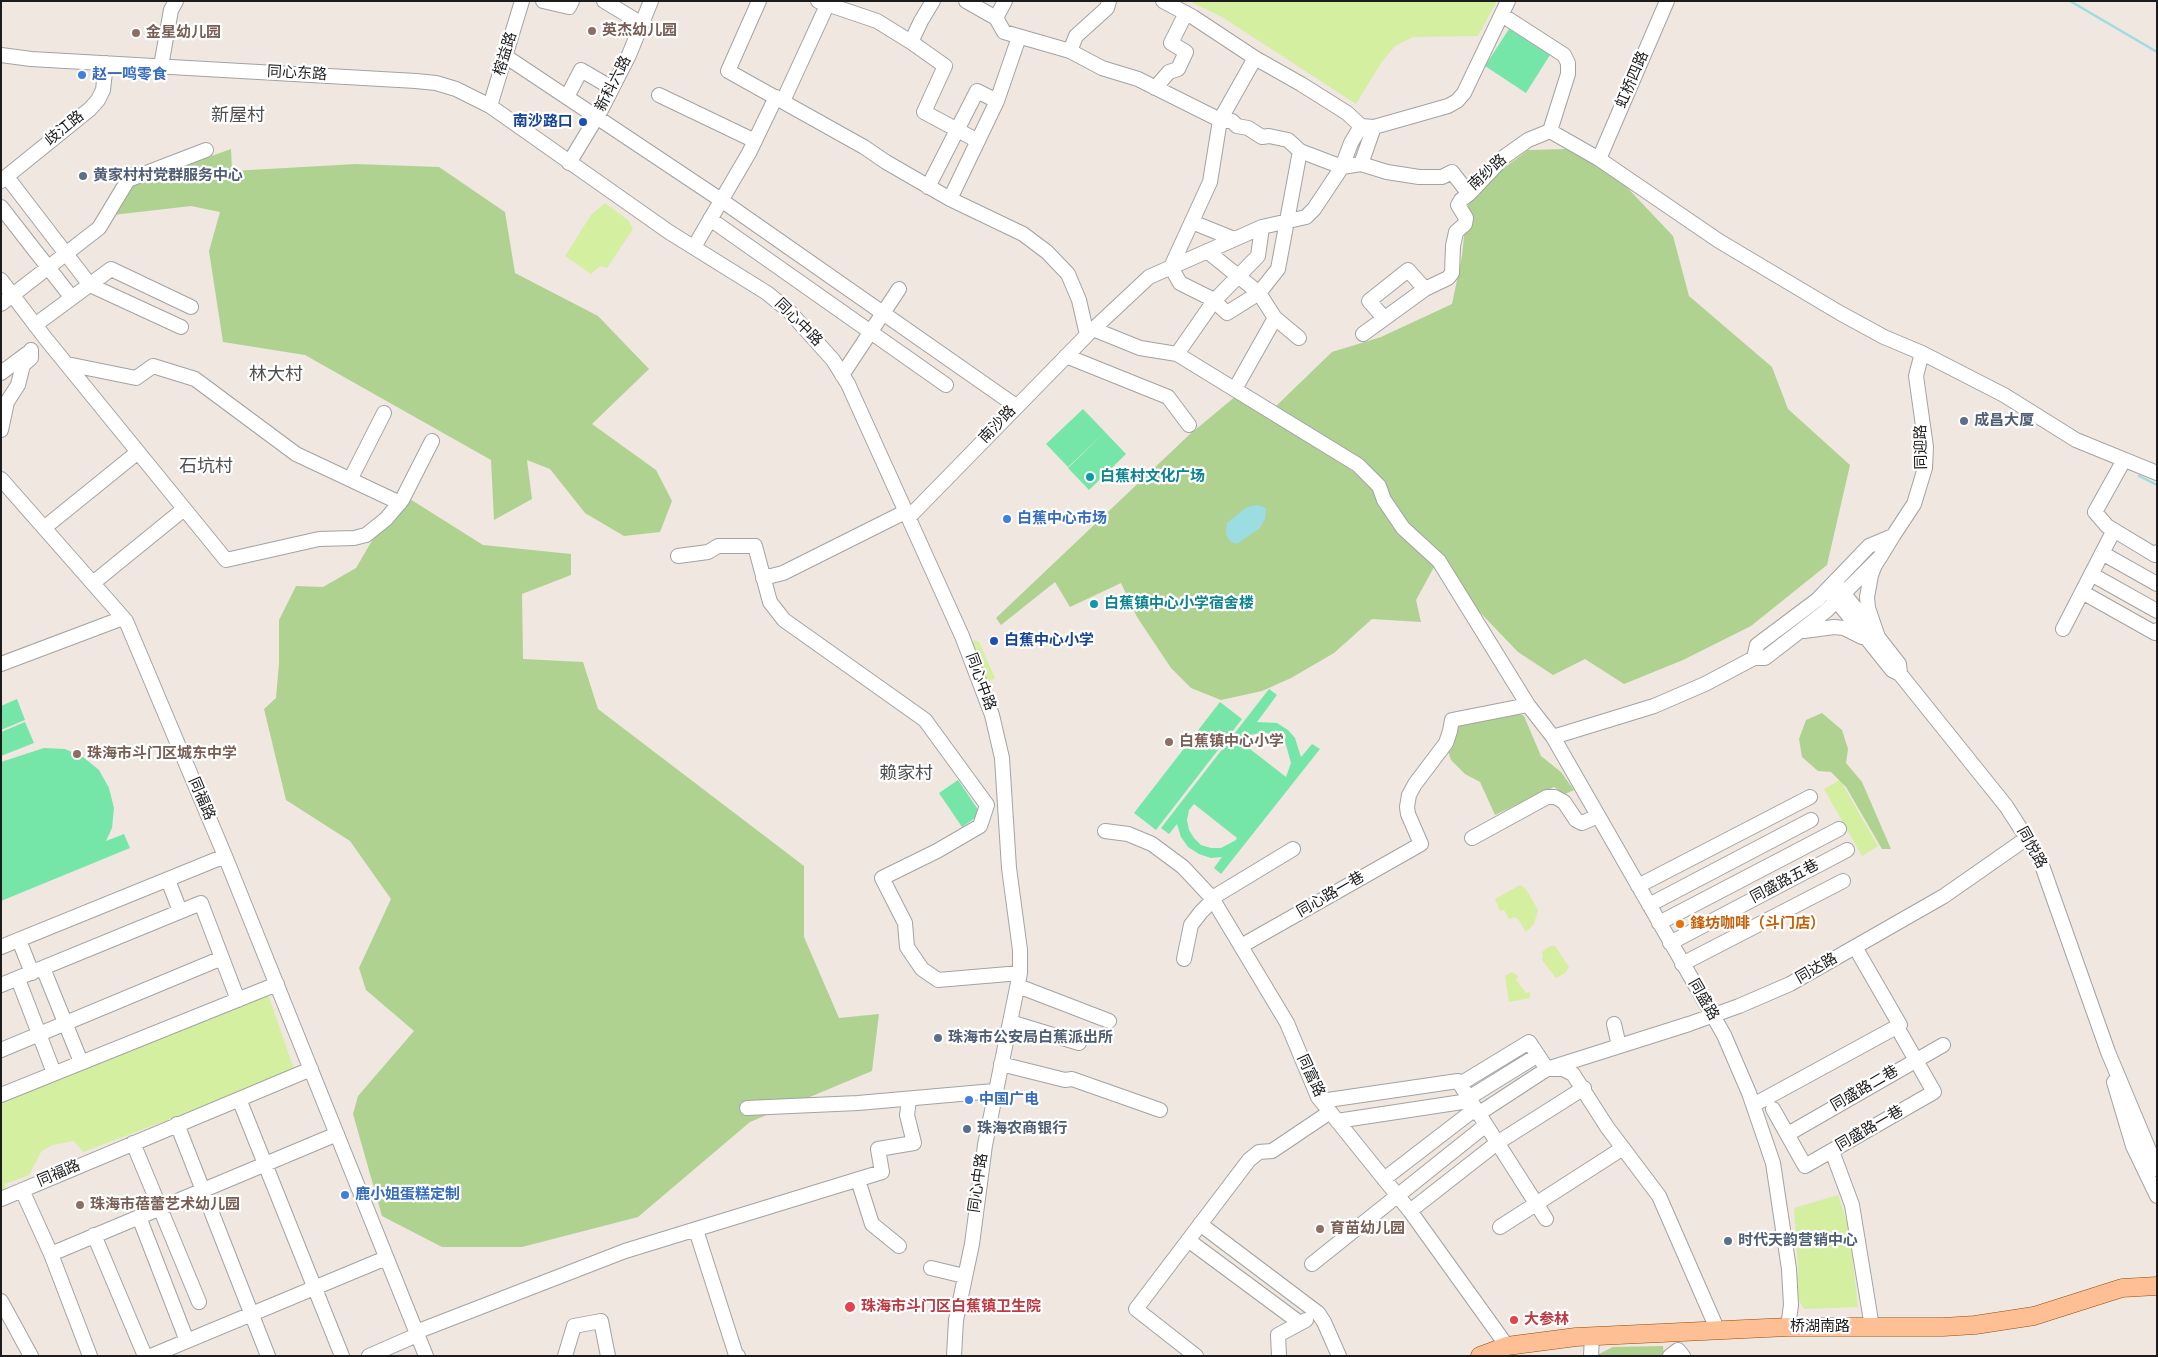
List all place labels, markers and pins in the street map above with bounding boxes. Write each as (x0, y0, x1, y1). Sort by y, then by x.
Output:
place label: 英杰幼儿园 (602, 22, 677, 40)
place label: 金星幼儿园 (146, 24, 221, 42)
marker: 英杰幼儿园 (586, 25, 598, 37)
marker: 金星幼儿园 (130, 27, 142, 39)
place label: 赵一鸣零食 (92, 66, 167, 84)
marker: 赵一鸣零食 (76, 69, 88, 81)
place label: 南沙路口 (513, 113, 573, 131)
marker: 南沙路口 (577, 116, 589, 128)
place label: 黄家村村党群服务中心 (93, 167, 243, 185)
marker: 黄家村村党群服务中心 (77, 170, 89, 182)
place label: 成昌大厦 (1974, 412, 2034, 430)
marker: 成昌大厦 (1958, 415, 1970, 427)
place label: 白蕉村文化广场 (1100, 468, 1205, 486)
marker: 白蕉村文化广场 (1084, 471, 1096, 483)
place label: 白蕉中心市场 (1017, 510, 1107, 528)
marker: 白蕉中心市场 (1001, 513, 1013, 525)
place label: 白蕉镇中心小学宿舍楼 (1104, 595, 1254, 613)
marker: 白蕉镇中心小学宿舍楼 (1088, 598, 1100, 610)
place label: 白蕉中心小学 (1004, 632, 1094, 650)
marker: 白蕉中心小学 (988, 635, 1000, 647)
place label: 白蕉镇中心小学 (1179, 733, 1284, 751)
marker: 白蕉镇中心小学 (1163, 736, 1175, 748)
place label: 珠海市斗门区城东中学 (87, 745, 237, 763)
marker: 珠海市斗门区城东中学 (71, 748, 83, 760)
place label: 鋒坊咖啡（斗门店） (1690, 915, 1825, 933)
marker: 鋒坊咖啡（斗门店） (1674, 918, 1686, 930)
place label: 珠海市公安局白蕉派出所 (948, 1029, 1113, 1047)
marker: 珠海市公安局白蕉派出所 (932, 1032, 944, 1044)
place label: 中国广电 (979, 1091, 1039, 1109)
marker: 中国广电 (963, 1094, 975, 1106)
place label: 珠海农商银行 (977, 1120, 1067, 1138)
marker: 珠海农商银行 (961, 1123, 973, 1135)
place label: 鹿小姐蛋糕定制 (355, 1186, 460, 1204)
marker: 鹿小姐蛋糕定制 (339, 1189, 351, 1201)
place label: 珠海市蓓蕾艺术幼儿园 (90, 1196, 240, 1214)
marker: 珠海市蓓蕾艺术幼儿园 (74, 1199, 86, 1211)
place label: 育苗幼儿园 (1330, 1220, 1405, 1238)
marker: 育苗幼儿园 (1314, 1223, 1326, 1235)
place label: 时代天韵营销中心 (1738, 1232, 1858, 1250)
marker: 时代天韵营销中心 (1722, 1235, 1734, 1247)
place label: 珠海市斗门区白蕉镇卫生院 (861, 1298, 1041, 1316)
marker: 珠海市斗门区白蕉镇卫生院 (843, 1300, 857, 1314)
place label: 大参林 (1524, 1311, 1569, 1329)
marker: 大参林 (1508, 1314, 1520, 1326)

